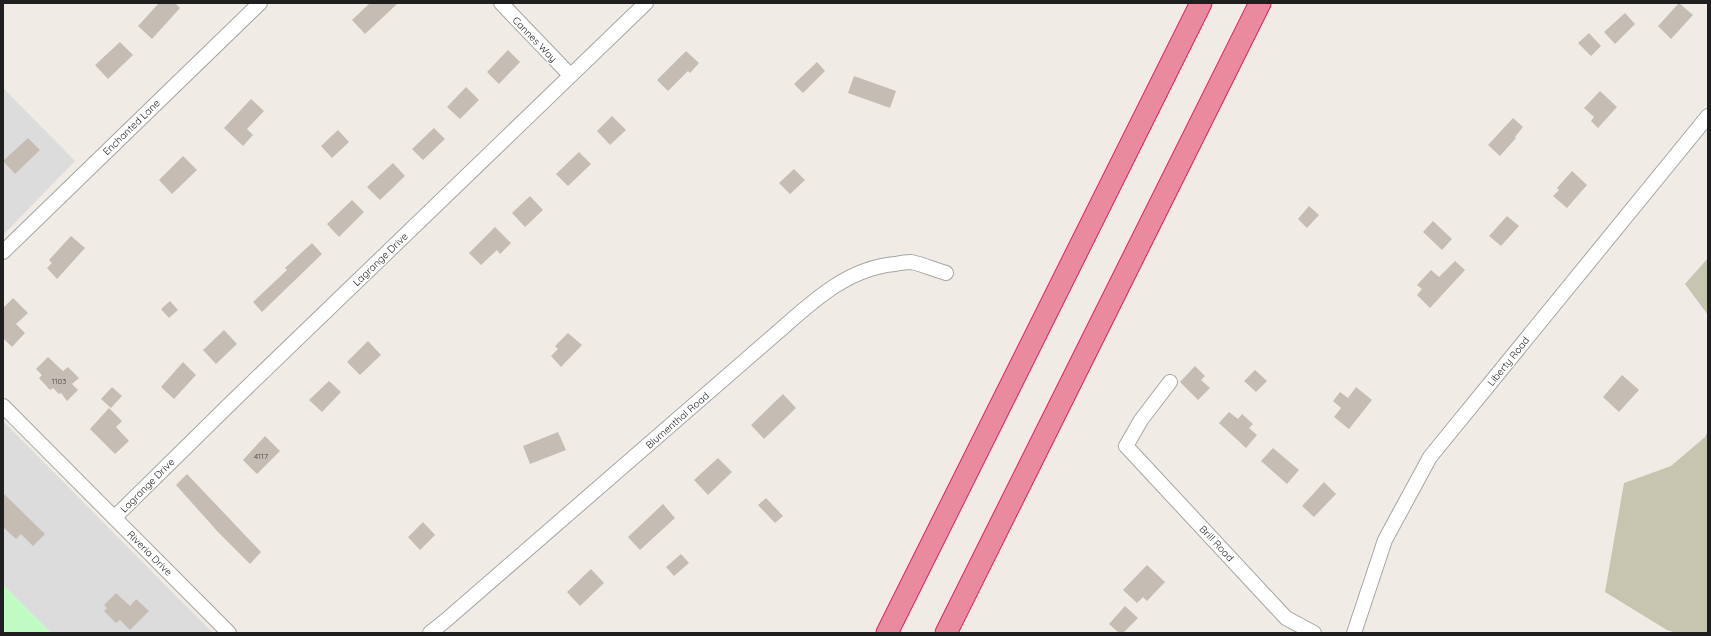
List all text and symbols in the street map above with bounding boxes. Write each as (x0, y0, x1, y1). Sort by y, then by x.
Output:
street label: Cannes Way (510, 14, 560, 65)
street label: Enchanted Lane (100, 96, 163, 158)
street label: Lagrange Drive (350, 230, 411, 289)
street label: Liberty Road (1485, 334, 1532, 389)
house number: 1103 (52, 376, 66, 386)
street label: Blumenthal Road (643, 389, 712, 452)
house number: 4117 (254, 451, 268, 461)
street label: Lagrange Drive (117, 455, 178, 515)
street label: Brill Road (1197, 523, 1237, 564)
street label: Riveria Drive (124, 528, 175, 579)

